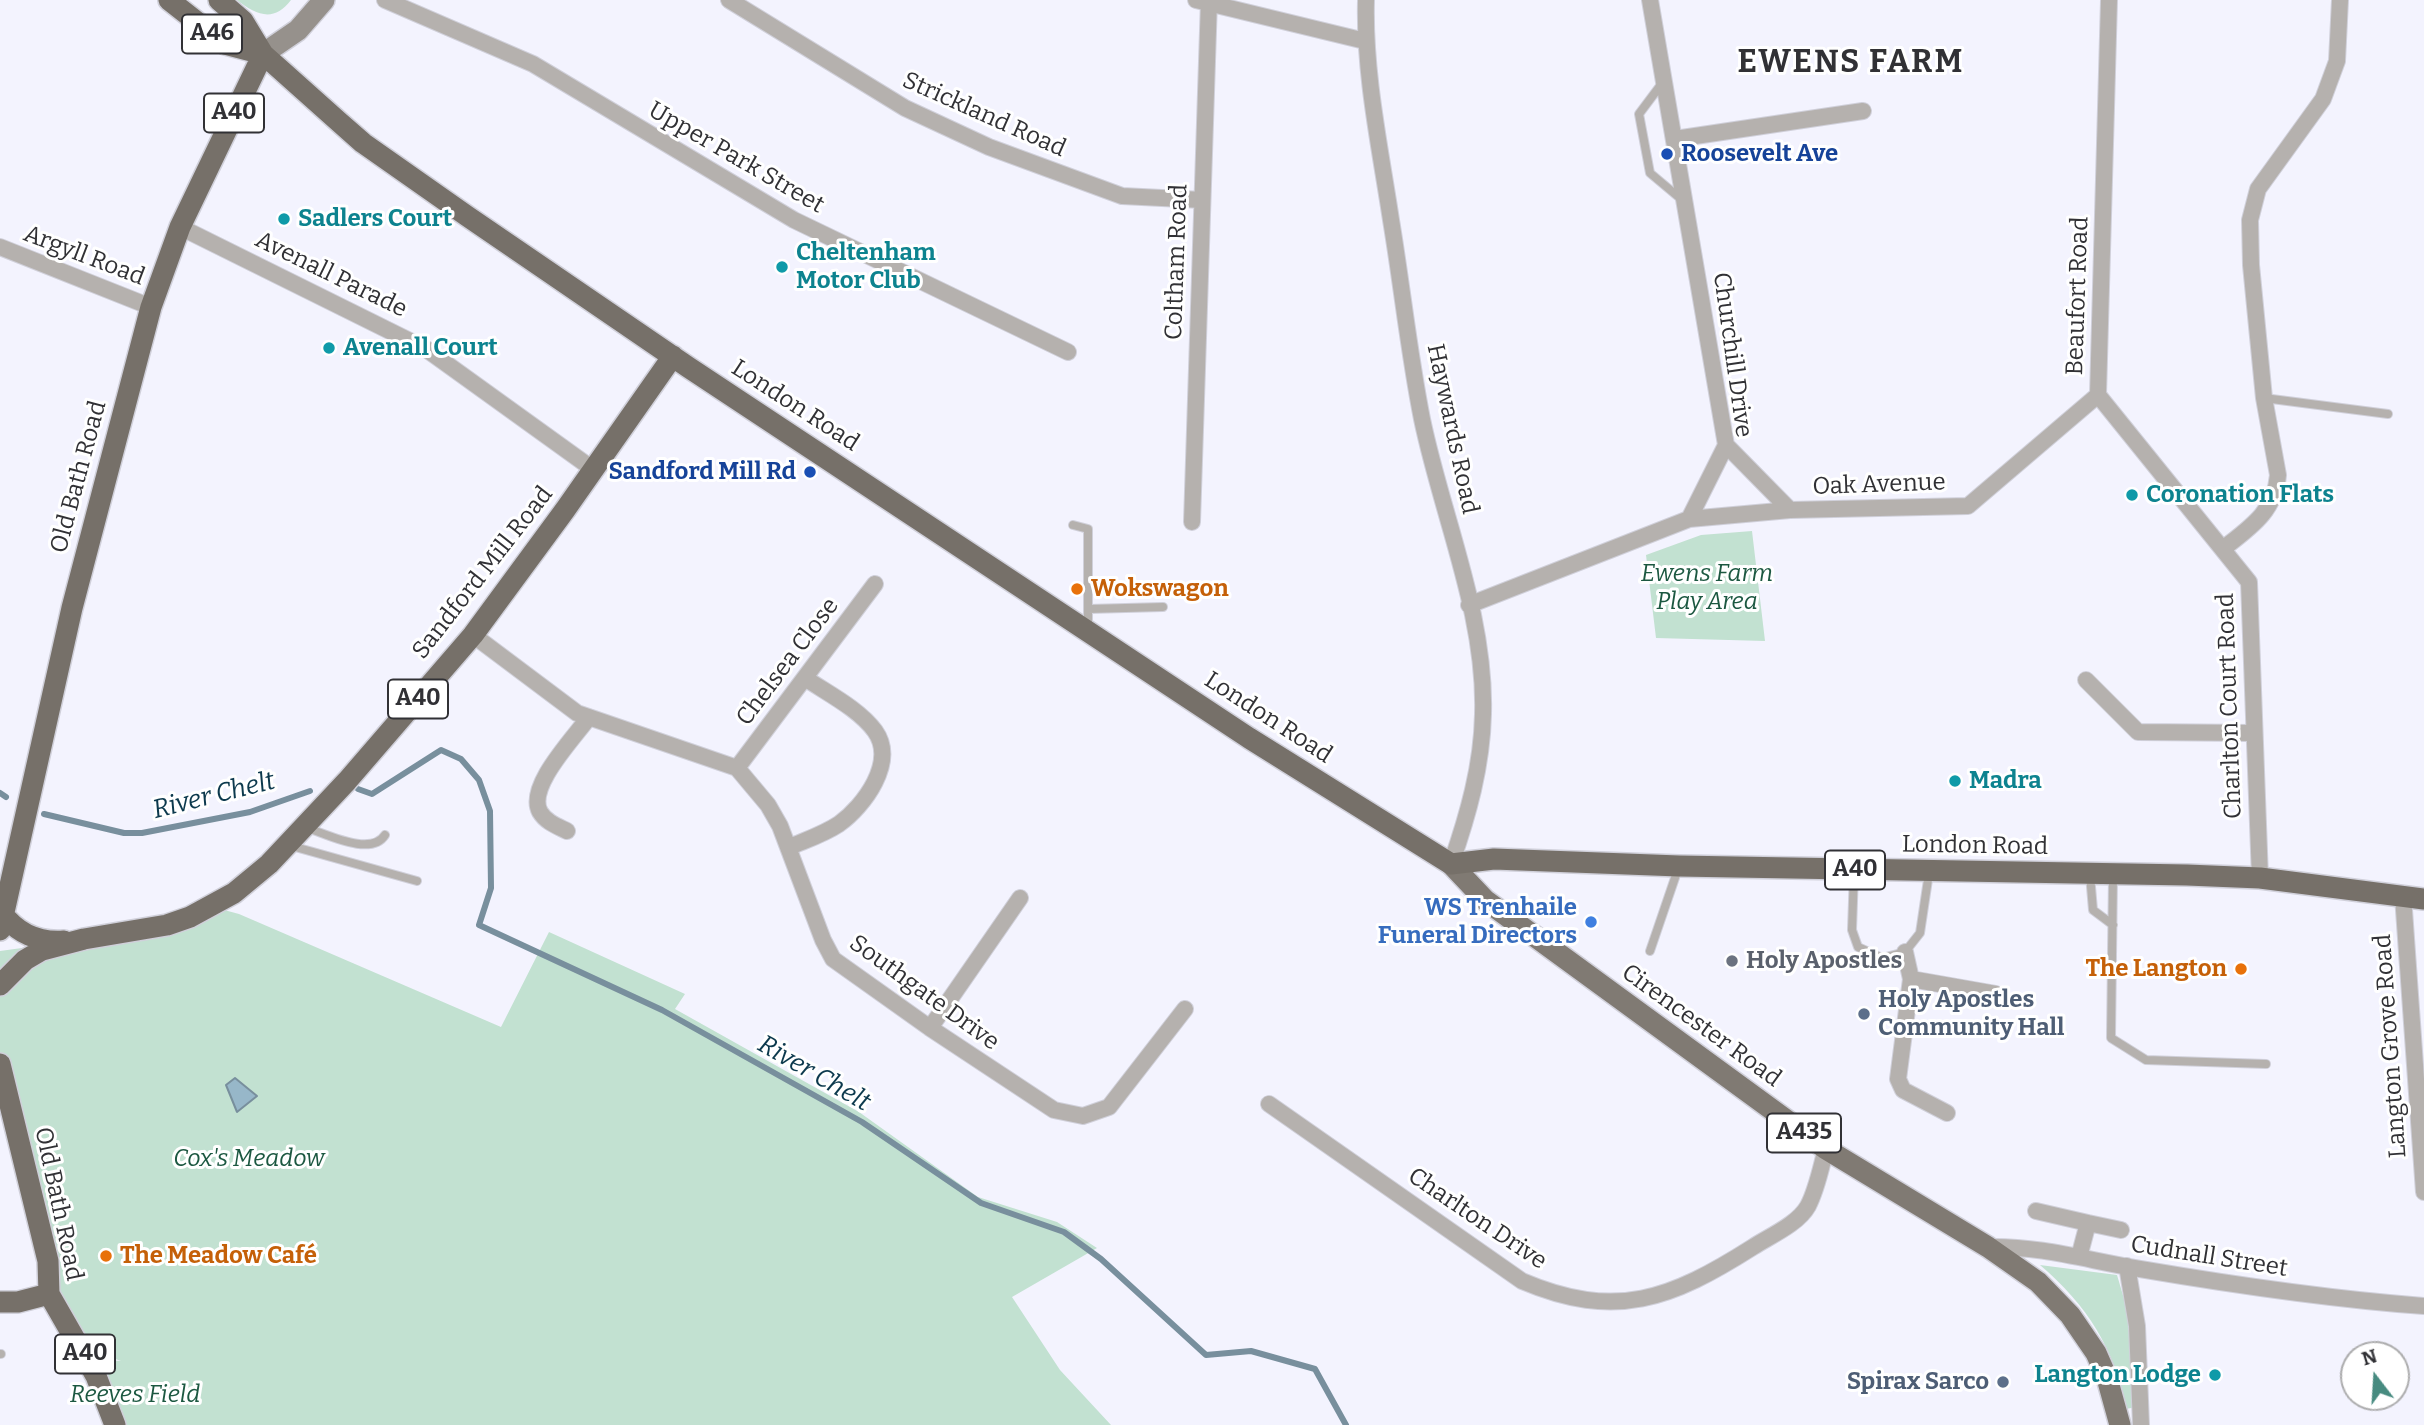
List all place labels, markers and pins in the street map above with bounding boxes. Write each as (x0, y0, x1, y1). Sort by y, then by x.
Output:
place label: Roosevelt Ave (1681, 140, 1838, 168)
marker: Roosevelt Ave (1659, 146, 1675, 162)
place label: Sadlers Court (298, 205, 452, 233)
marker: Sadlers Court (276, 211, 292, 227)
place label: Cheltenham Motor Club (796, 239, 936, 295)
marker: Cheltenham Motor Club (774, 259, 790, 275)
place label: Avenall Court (343, 334, 498, 362)
marker: Avenall Court (321, 340, 337, 356)
place label: Sandford Mill Rd (608, 458, 796, 486)
marker: Sandford Mill Rd (802, 464, 818, 480)
place label: Coronation Flats (2146, 481, 2334, 509)
marker: Coronation Flats (2124, 487, 2140, 503)
place label: Wokswagon (1091, 575, 1229, 603)
marker: Wokswagon (1069, 581, 1085, 597)
place label: Madra (1969, 767, 2042, 795)
marker: Madra (1947, 773, 1963, 789)
place label: WS Trenhaile Funeral Directors (1378, 894, 1577, 950)
marker: WS Trenhaile Funeral Directors (1583, 914, 1599, 930)
place label: Holy Apostles (1746, 947, 1902, 975)
marker: Holy Apostles (1724, 953, 1740, 969)
place label: The Langton (2086, 955, 2227, 983)
marker: The Langton (2233, 961, 2249, 977)
place label: Holy Apostles Community Hall (1878, 986, 2064, 1042)
marker: Holy Apostles Community Hall (1856, 1006, 1872, 1022)
place label: The Meadow Café (120, 1242, 317, 1270)
marker: The Meadow Café (98, 1248, 114, 1264)
place label: Langton Lodge (2034, 1361, 2201, 1389)
marker: Langton Lodge (2207, 1367, 2223, 1383)
place label: Spirax Sarco (1847, 1368, 1989, 1396)
marker: Spirax Sarco (1995, 1374, 2011, 1390)

